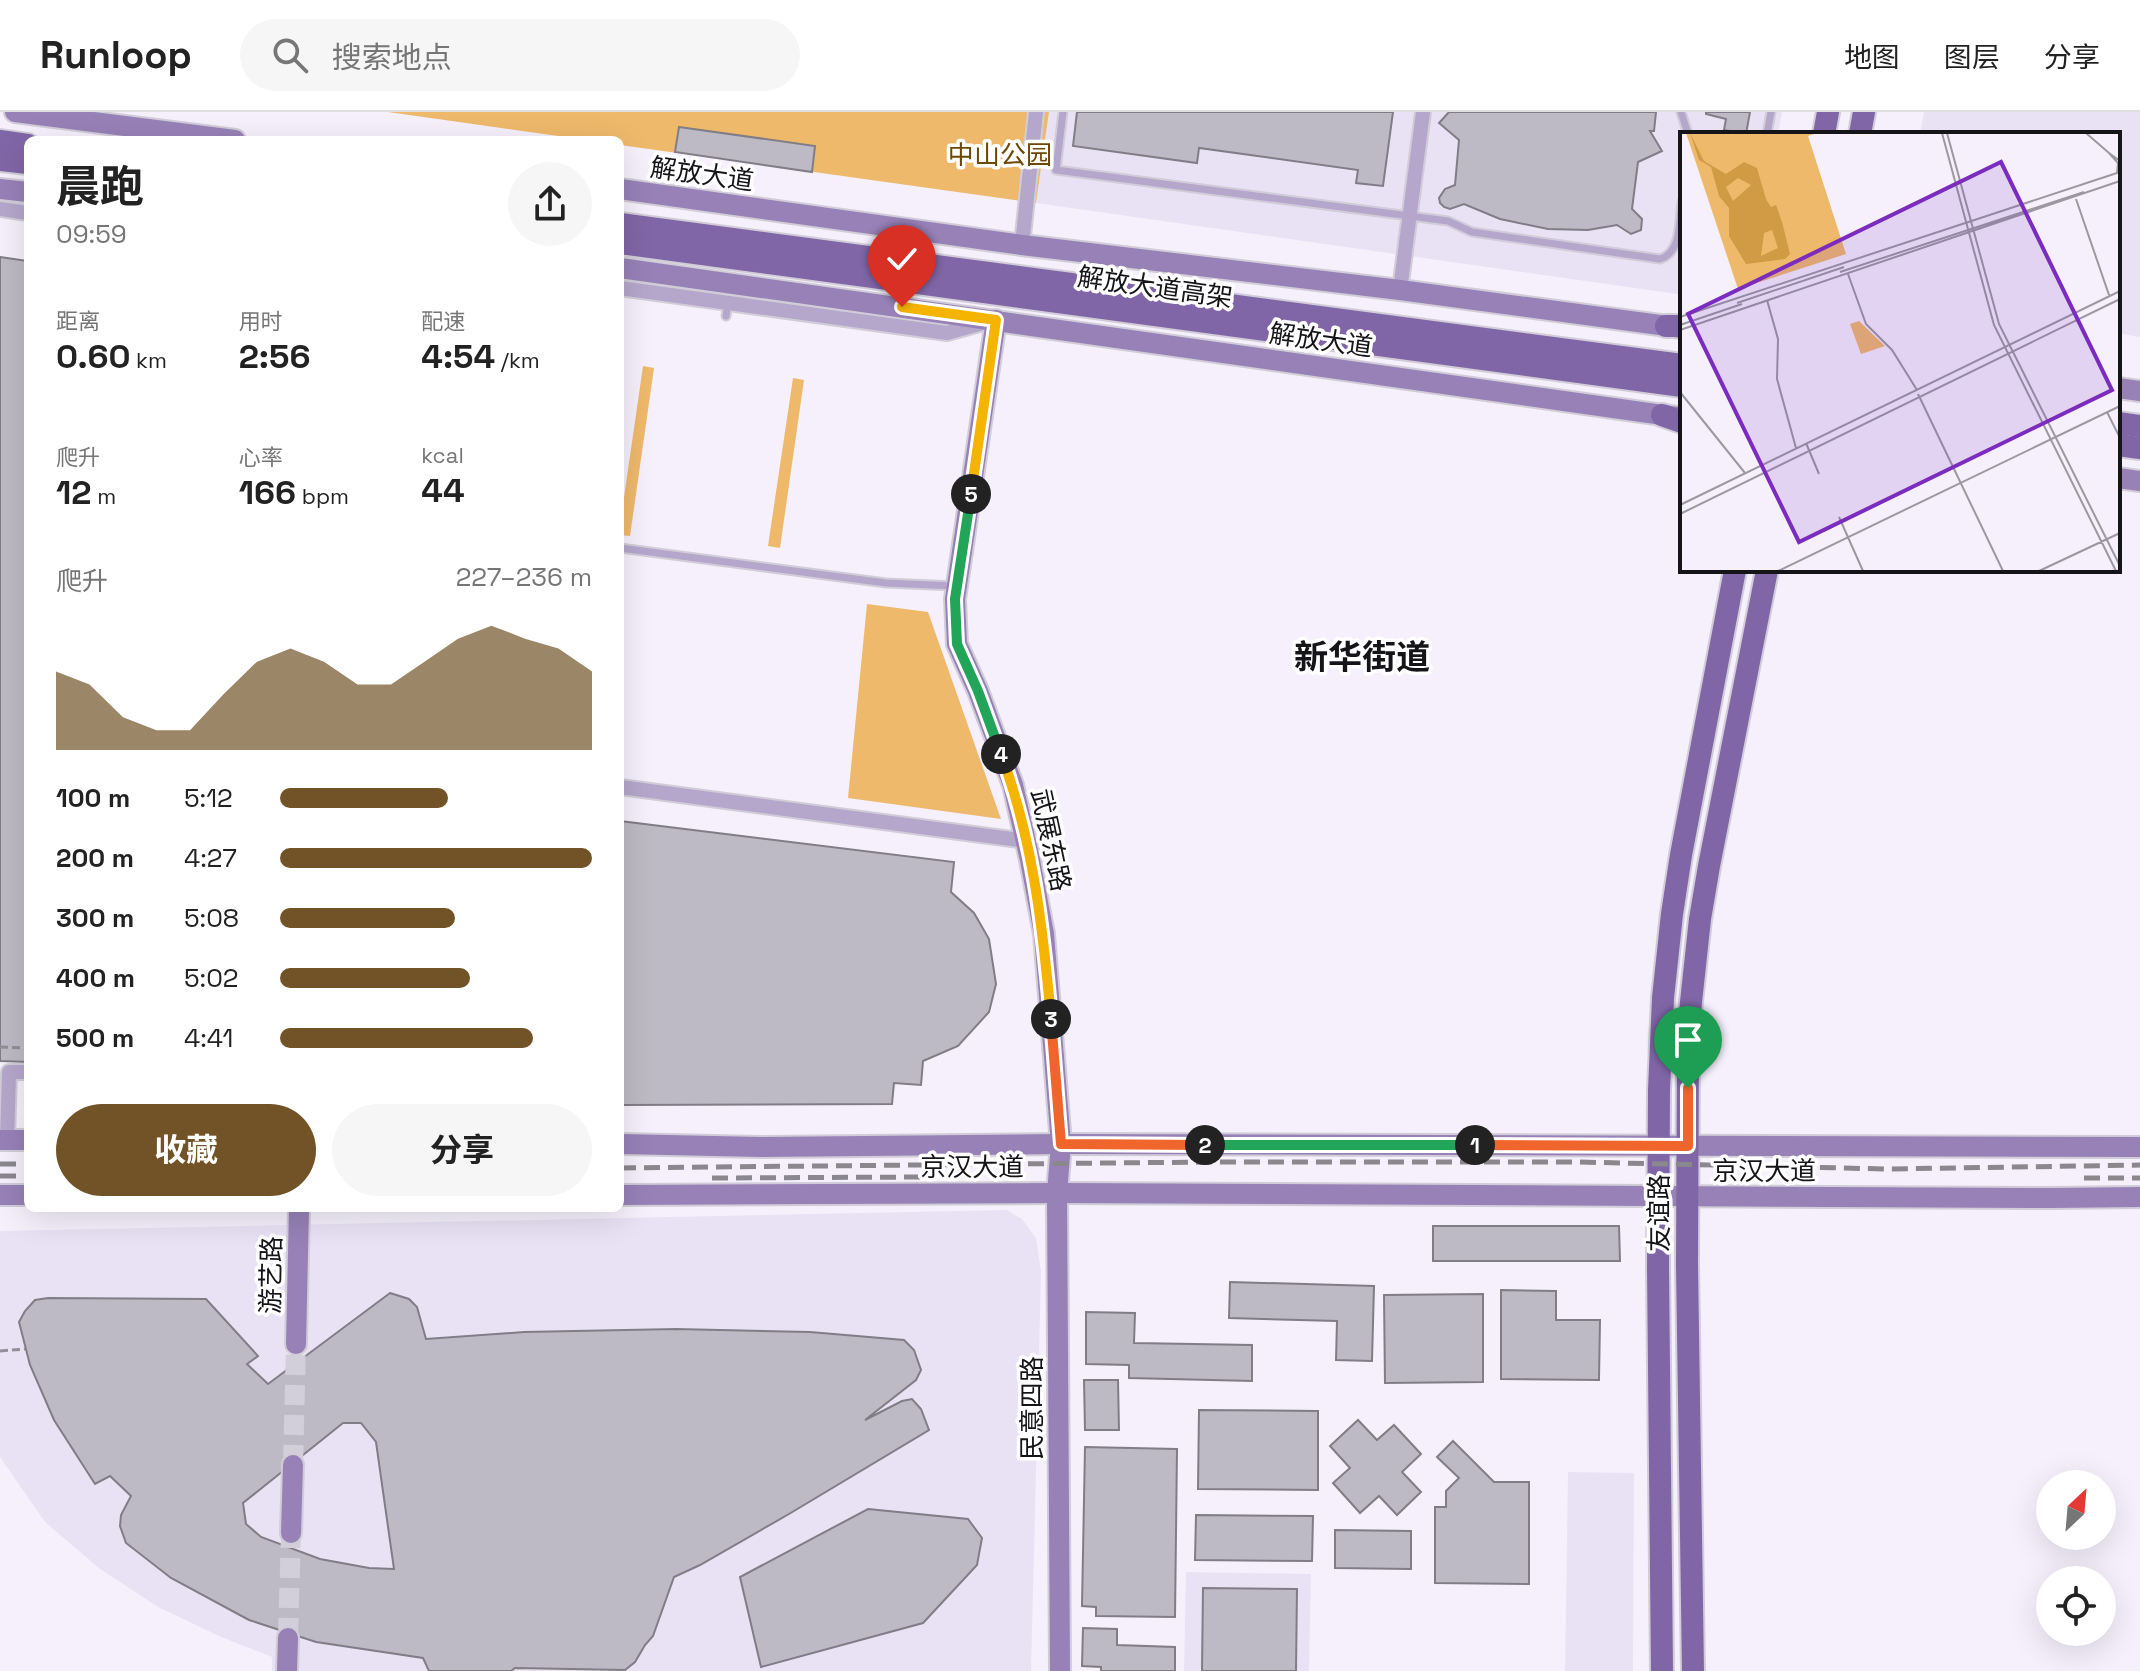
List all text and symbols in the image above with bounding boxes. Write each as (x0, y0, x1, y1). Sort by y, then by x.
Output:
search box (240, 19, 800, 91)
text: Runloop (40, 31, 192, 79)
icon: search (268, 33, 312, 77)
text: 搜索地点 (332, 38, 452, 77)
text: 地图 (1844, 39, 1900, 75)
text: 图层 (1944, 39, 2000, 75)
text: 分享 (2044, 39, 2100, 75)
inset map (1680, 132, 2120, 572)
park label: 中山公园 (948, 138, 1052, 172)
street label: 解放大道 (648, 150, 756, 198)
text: 晨跑 (56, 159, 144, 215)
button: share (508, 162, 592, 246)
text: 09:59 (56, 217, 127, 251)
pin (868, 225, 936, 307)
icon: check (880, 237, 924, 281)
street label: 解放大道高架 (1075, 259, 1235, 315)
text: 距离 (56, 307, 100, 335)
text: 用时 (239, 307, 283, 335)
text: 配速 (421, 307, 465, 335)
street label: 解放大道 (1267, 316, 1375, 364)
text: 0.60 (56, 335, 130, 378)
text: 2:56 (239, 335, 310, 378)
text: 4:54 (421, 335, 495, 378)
text: km (130, 346, 167, 374)
text: /km (495, 346, 540, 374)
text: kcal (421, 441, 464, 469)
text: 爬升 (56, 443, 100, 471)
text: 心率 (239, 443, 283, 471)
text: 44 (421, 469, 465, 512)
text: 12 (56, 471, 92, 514)
text: 166 (239, 471, 296, 514)
pin: 5 (951, 474, 991, 514)
text: 5 (964, 480, 978, 508)
text: m (92, 482, 116, 510)
text: bpm (296, 482, 349, 510)
text: 227–236 m (456, 560, 592, 594)
text: 爬升 (56, 564, 108, 598)
district label: 新华街道 (1294, 636, 1430, 679)
pin: 4 (981, 734, 1021, 774)
text: 4 (994, 740, 1008, 768)
text: 100 m (56, 781, 130, 815)
text: 5:12 (184, 781, 233, 815)
street label: 武展东路 (1024, 786, 1078, 894)
text: 200 m (56, 841, 134, 875)
text: 4:27 (184, 841, 237, 875)
text: 300 m (56, 901, 134, 935)
text: 5:08 (184, 901, 239, 935)
text: 400 m (56, 961, 135, 995)
text: 5:02 (184, 961, 239, 995)
pin: 3 (1031, 999, 1071, 1039)
text: 3 (1044, 1005, 1058, 1033)
pin (1654, 1006, 1722, 1088)
icon: arrive (1666, 1018, 1710, 1062)
text: 500 m (56, 1021, 134, 1055)
text: 4:41 (184, 1021, 233, 1055)
button: 收藏 (56, 1104, 316, 1196)
button: 分享 (332, 1104, 592, 1196)
pin: 2 (1185, 1125, 1225, 1165)
pin: 1 (1455, 1125, 1495, 1165)
text: 2 (1198, 1131, 1212, 1159)
text: 1 (1470, 1131, 1480, 1159)
street label: 京汉大道 (920, 1150, 1024, 1184)
street label: 京汉大道 (1712, 1154, 1816, 1188)
street label: 友谊路 (1642, 1174, 1676, 1252)
street label: 游艺路 (253, 1236, 289, 1314)
street label: 民意四路 (1015, 1356, 1049, 1460)
north arrow (2036, 1470, 2116, 1550)
map controls (2036, 1470, 2116, 1646)
button: locate (2036, 1566, 2116, 1646)

